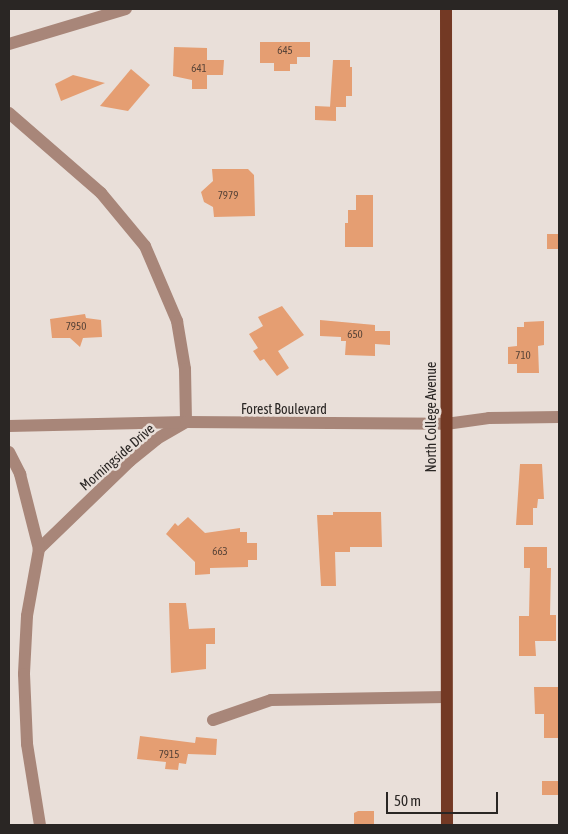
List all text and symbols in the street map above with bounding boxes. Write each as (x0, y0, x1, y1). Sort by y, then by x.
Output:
house number: 645 (277, 43, 293, 57)
house number: 641 (191, 61, 207, 75)
house number: 7979 (218, 188, 238, 202)
house number: 7950 (66, 319, 86, 333)
house number: 650 (347, 327, 363, 341)
house number: 710 (515, 348, 531, 362)
street label: North College Avenue (423, 362, 439, 472)
street label: Forest Boulevard (241, 401, 327, 417)
street label: Morningside Drive (76, 420, 158, 494)
house number: 663 (212, 544, 228, 558)
house number: 7915 (159, 747, 179, 761)
scale bar (388, 782, 500, 814)
text: 50 m (394, 792, 421, 809)

